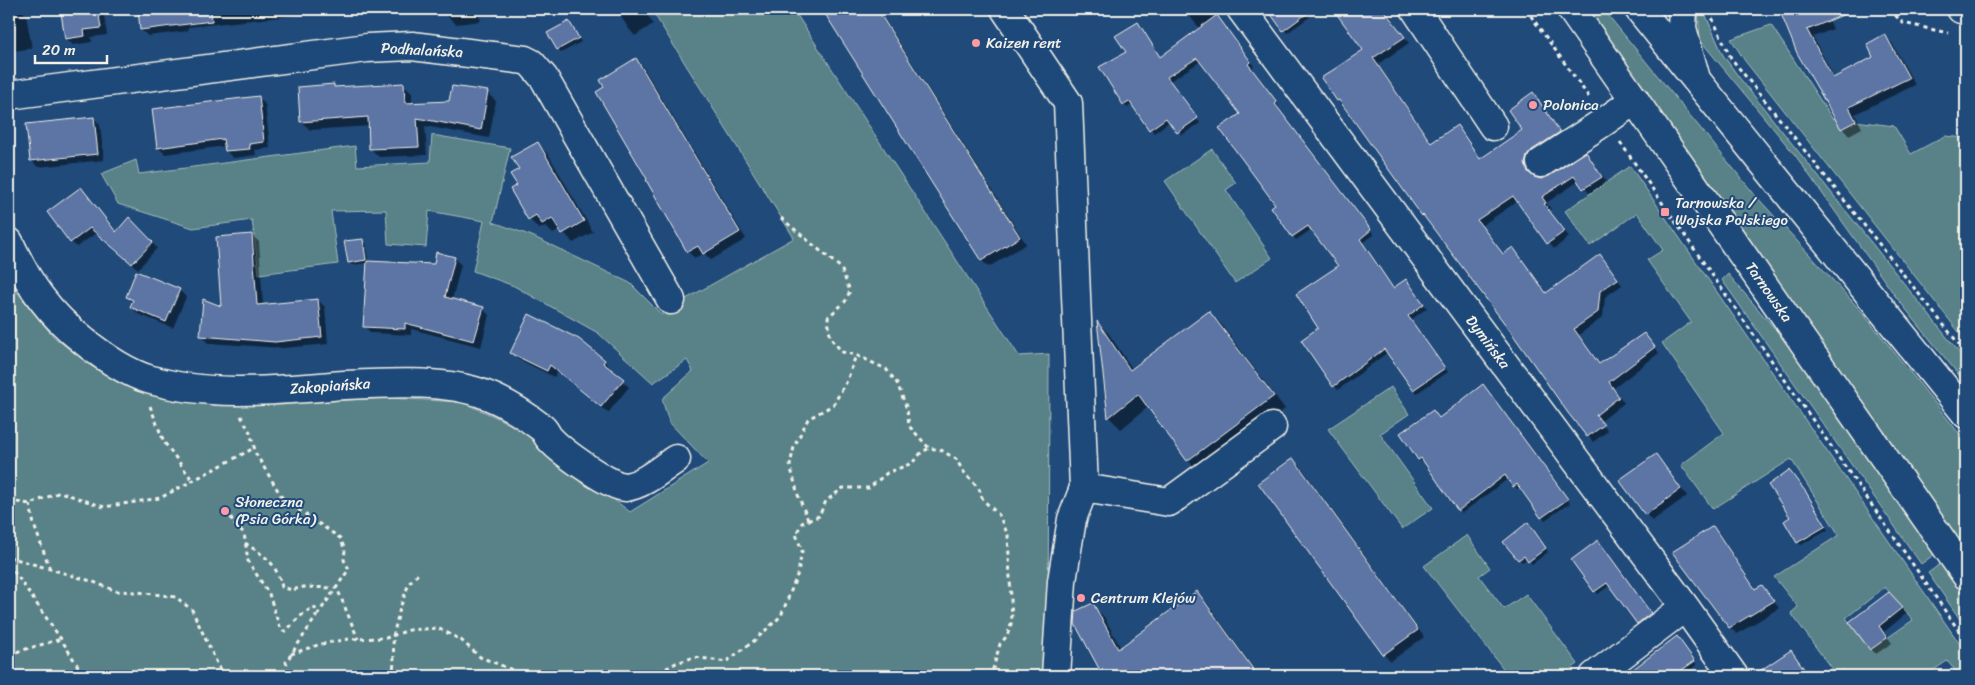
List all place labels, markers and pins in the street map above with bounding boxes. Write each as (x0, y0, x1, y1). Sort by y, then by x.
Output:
place label: Kaizen rent (986, 30, 1062, 56)
marker: Kaizen rent (970, 37, 982, 49)
place label: Polonica (1543, 92, 1599, 118)
marker: Polonica (1527, 99, 1539, 111)
place label: Tarnowska / Wojska Polskiego (1675, 190, 1788, 233)
marker: Tarnowska / Wojska Polskiego (1659, 206, 1671, 218)
place label: Słoneczna (Psia Górka) (235, 489, 316, 532)
marker: Słoneczna (Psia Górka) (219, 505, 231, 517)
place label: Centrum Klejów (1091, 585, 1196, 611)
marker: Centrum Klejów (1075, 592, 1087, 604)

